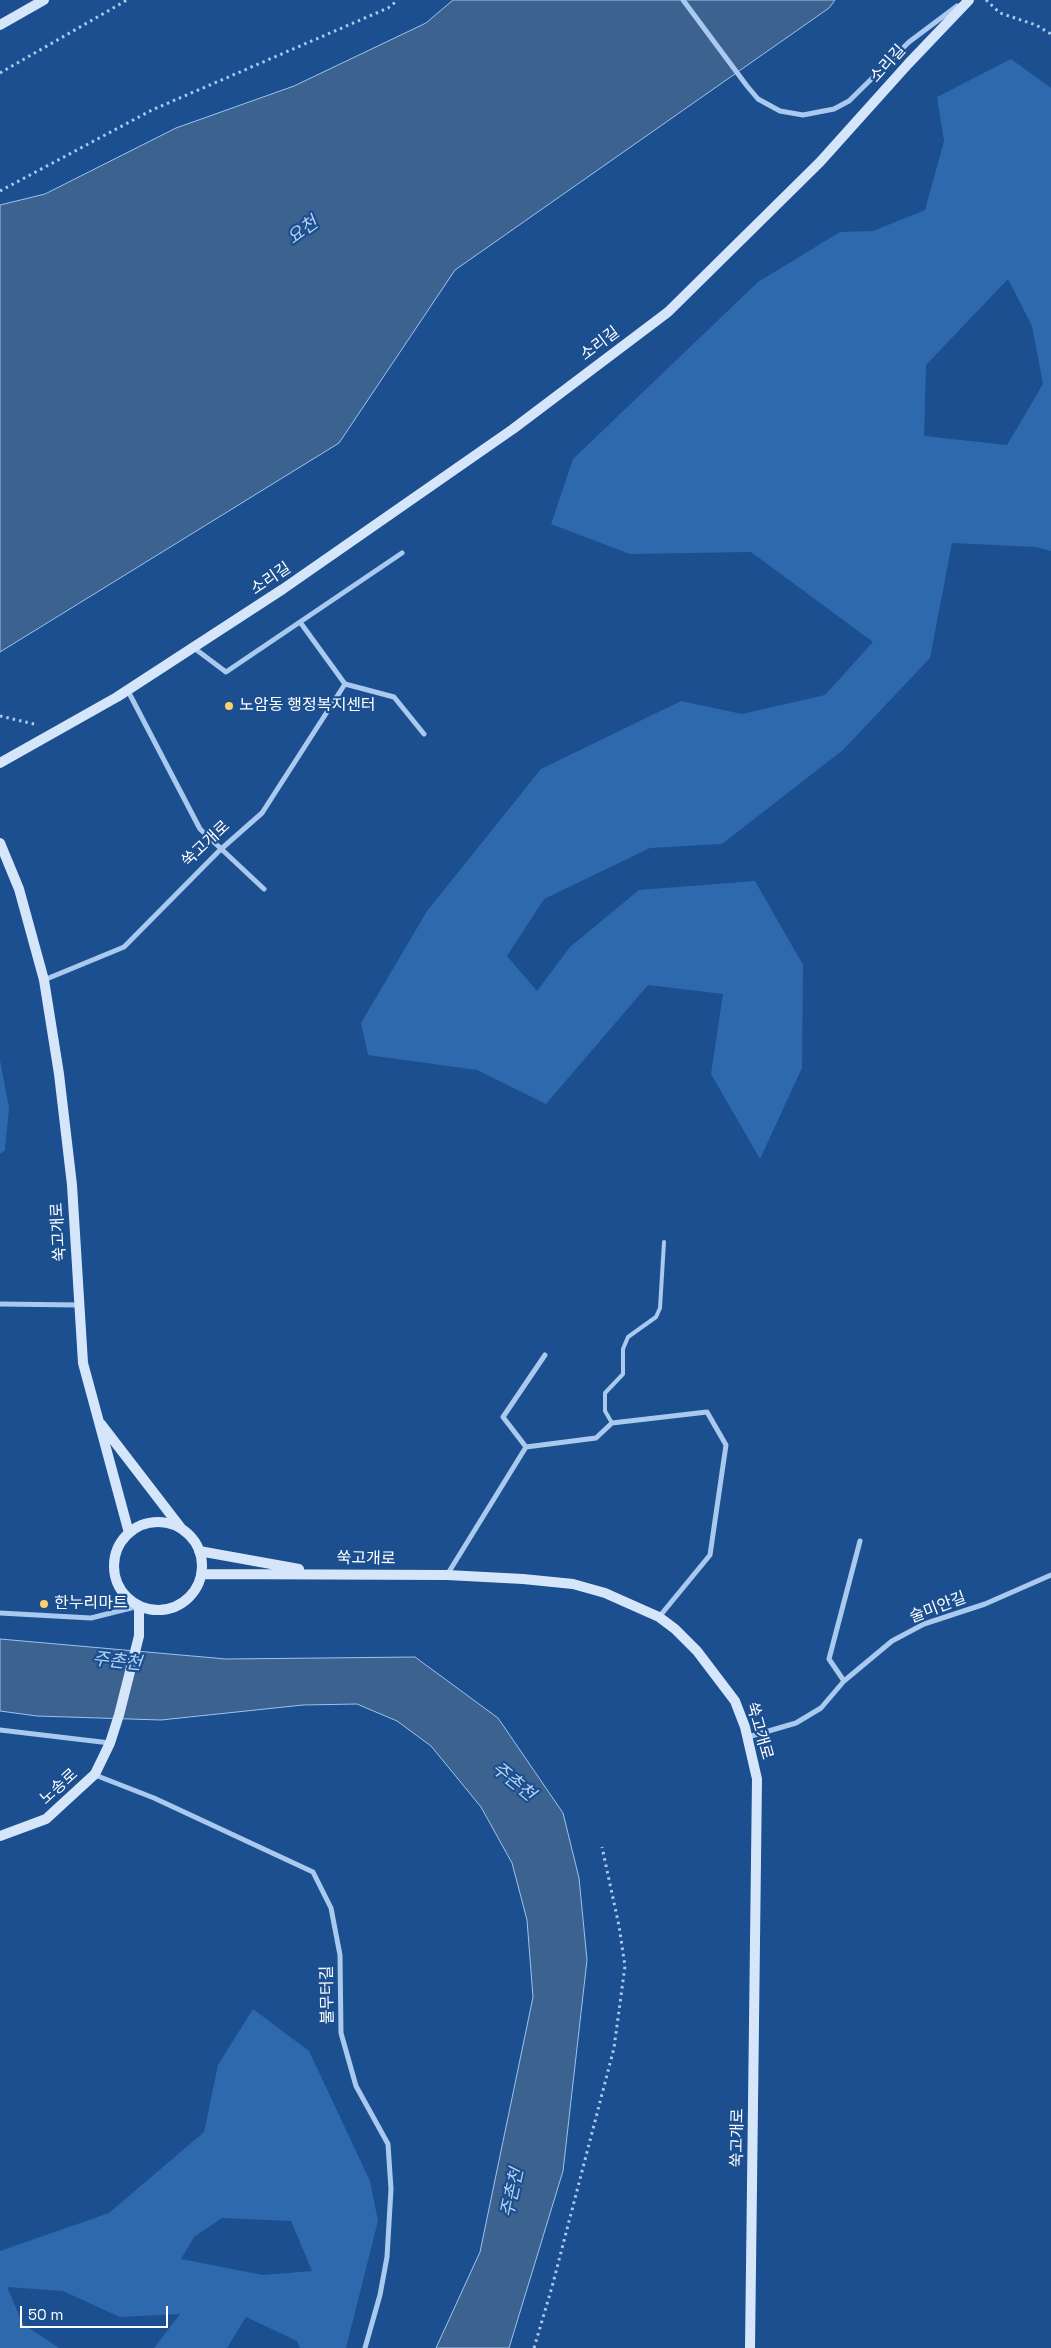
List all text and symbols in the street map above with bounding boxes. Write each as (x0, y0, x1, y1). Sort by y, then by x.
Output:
street label: 소리길 (866, 41, 910, 87)
water label: 요천 (283, 213, 323, 249)
street label: 소리길 (577, 323, 623, 365)
street label: 소리길 (247, 559, 295, 599)
place label: 노암동 행정복지센터 (239, 696, 376, 716)
marker: 노암동 행정복지센터 (223, 700, 235, 712)
street label: 쑥고개로 (178, 817, 234, 871)
street label: 쑥고개로 (48, 1202, 70, 1262)
street label: 쑥고개로 (336, 1549, 396, 1569)
street label: 술미안길 (907, 1588, 969, 1628)
place label: 한누리마트 (54, 1594, 128, 1614)
marker: 한누리마트 (38, 1598, 50, 1610)
water label: 주촌천 (91, 1649, 143, 1675)
street label: 쑥고개로 (742, 1700, 776, 1762)
water label: 주촌천 (487, 1758, 539, 1806)
street label: 노송로 (36, 1765, 82, 1809)
street label: 불무터길 (318, 1965, 338, 2025)
street label: 쑥고개로 (728, 2108, 748, 2168)
water label: 주촌천 (497, 2166, 529, 2220)
scale bar (22, 2296, 170, 2328)
text: 50 m (28, 2305, 63, 2324)

